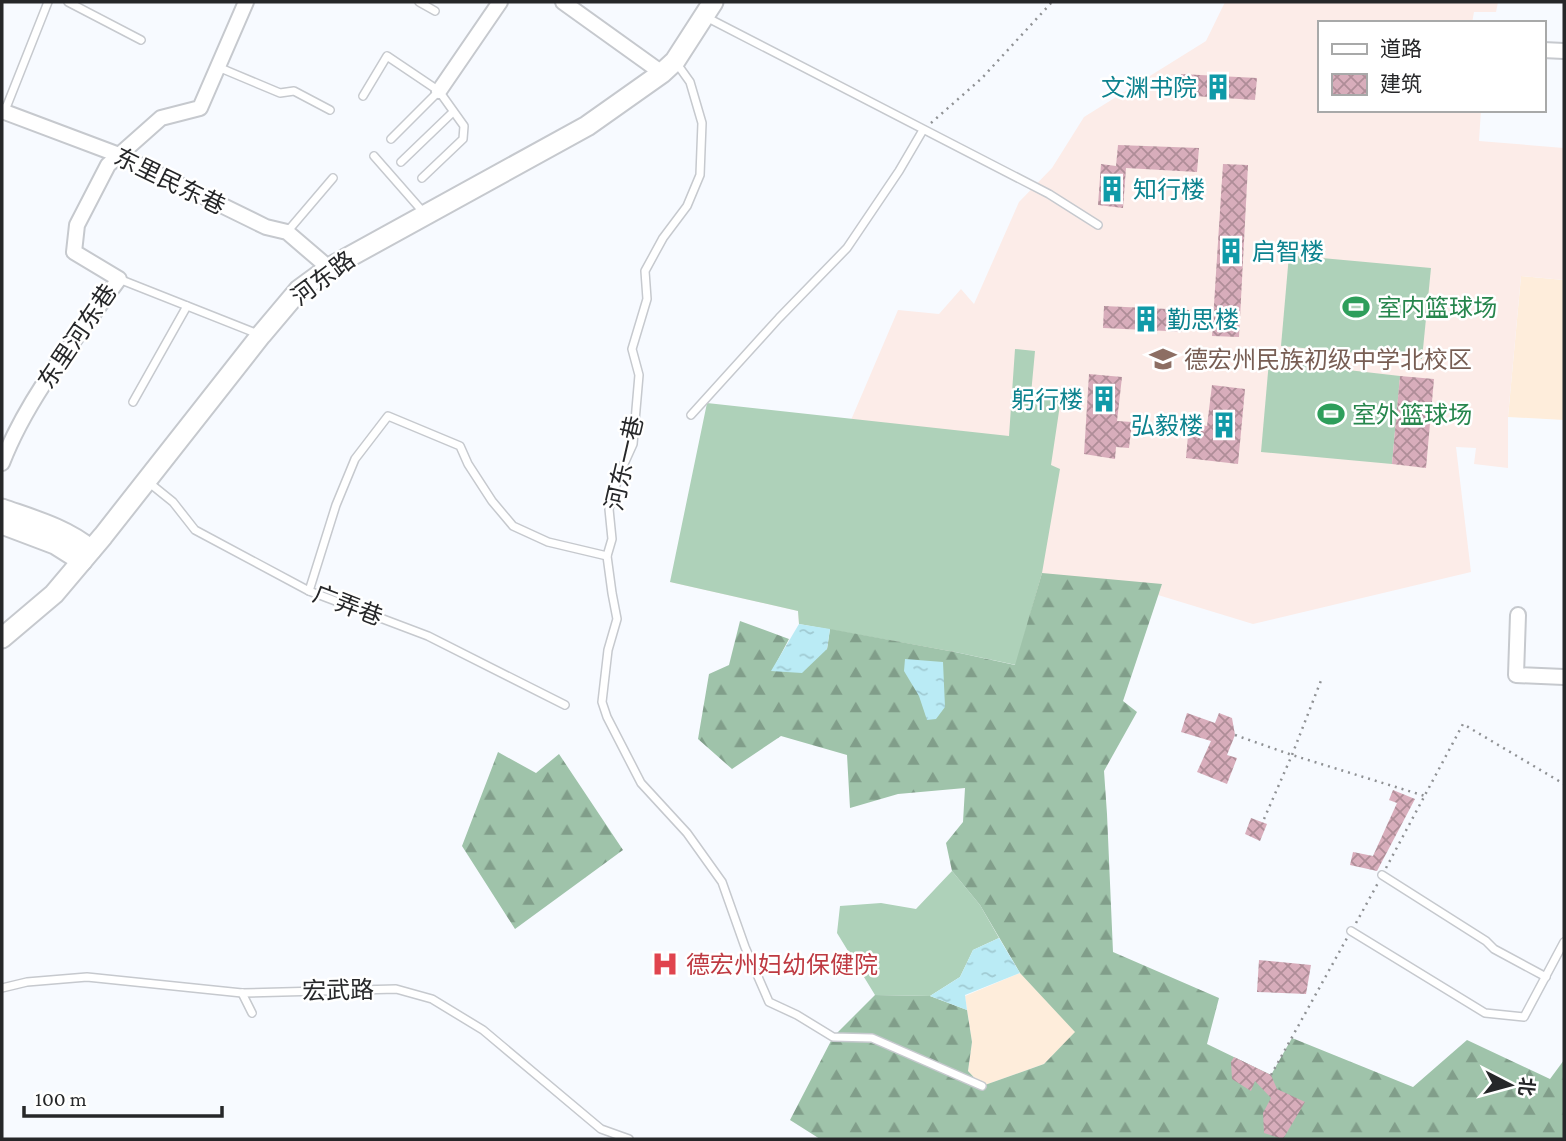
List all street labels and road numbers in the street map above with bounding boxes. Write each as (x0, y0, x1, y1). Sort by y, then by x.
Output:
street label: 东里民东巷 (110, 143, 230, 219)
street label: 河东路 (286, 246, 360, 310)
street label: 东里河东巷 (32, 279, 122, 393)
street label: 河东一巷 (600, 413, 648, 513)
street label: 广弄巷 (310, 579, 386, 631)
street label: 宏武路 (302, 976, 374, 1004)

